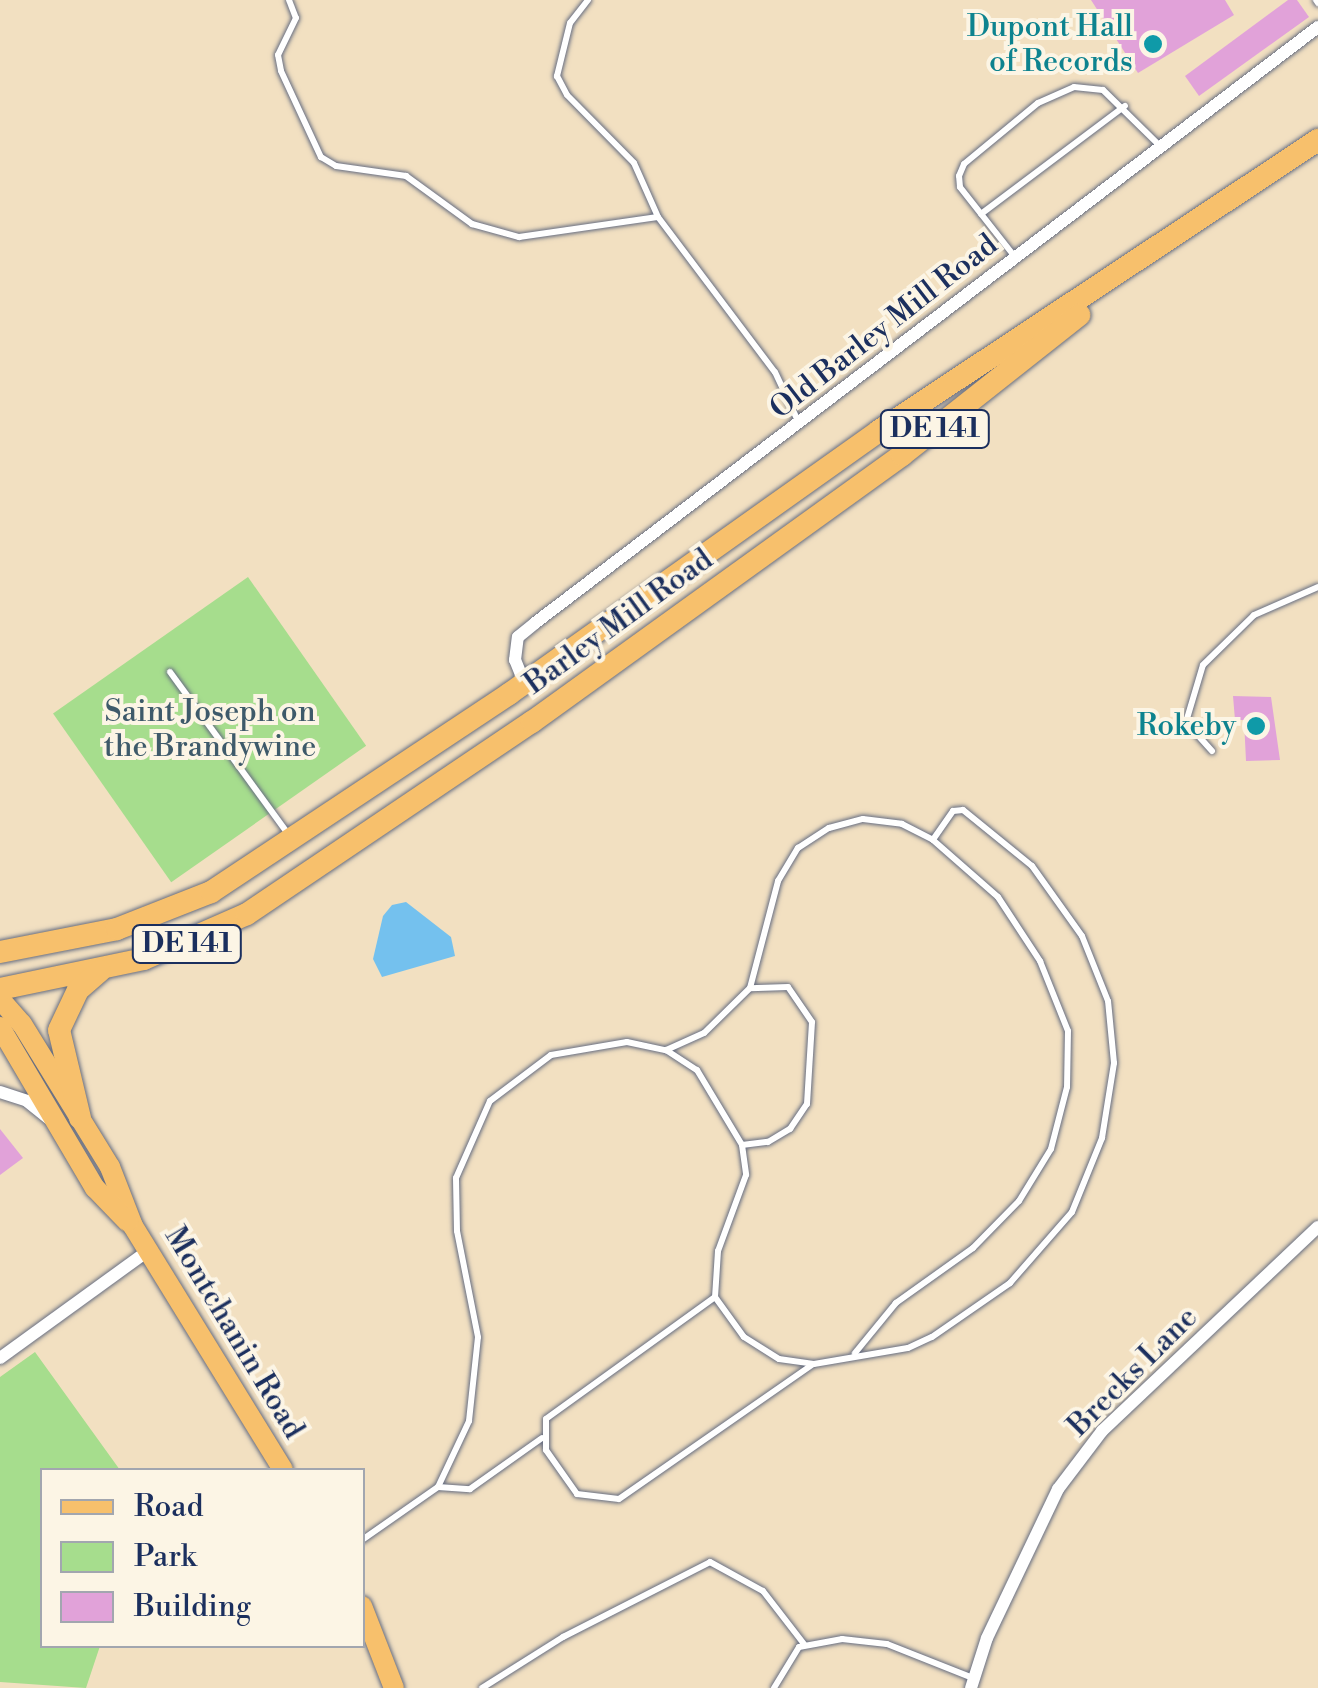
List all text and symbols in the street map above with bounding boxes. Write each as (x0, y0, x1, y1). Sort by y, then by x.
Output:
place label: Dupont Hall of Records (967, 9, 1133, 80)
marker: Dupont Hall of Records (1142, 33, 1164, 55)
street label: Old Barley Mill Road (763, 227, 1005, 427)
road number: DE 141 (878, 406, 992, 452)
street label: Barley Mill Road (518, 542, 720, 702)
park label: Saint Joseph on the Brandywine (104, 694, 316, 764)
place label: Rokeby (1137, 708, 1236, 744)
marker: Rokeby (1245, 715, 1267, 737)
road number: DE 141 (130, 921, 244, 967)
street label: Montchanin Road (157, 1220, 311, 1446)
street label: Brecks Lane (1061, 1300, 1205, 1444)
legend (40, 1468, 365, 1648)
text: Road (134, 1488, 204, 1526)
text: Park (134, 1538, 196, 1576)
text: Building (134, 1588, 251, 1626)

